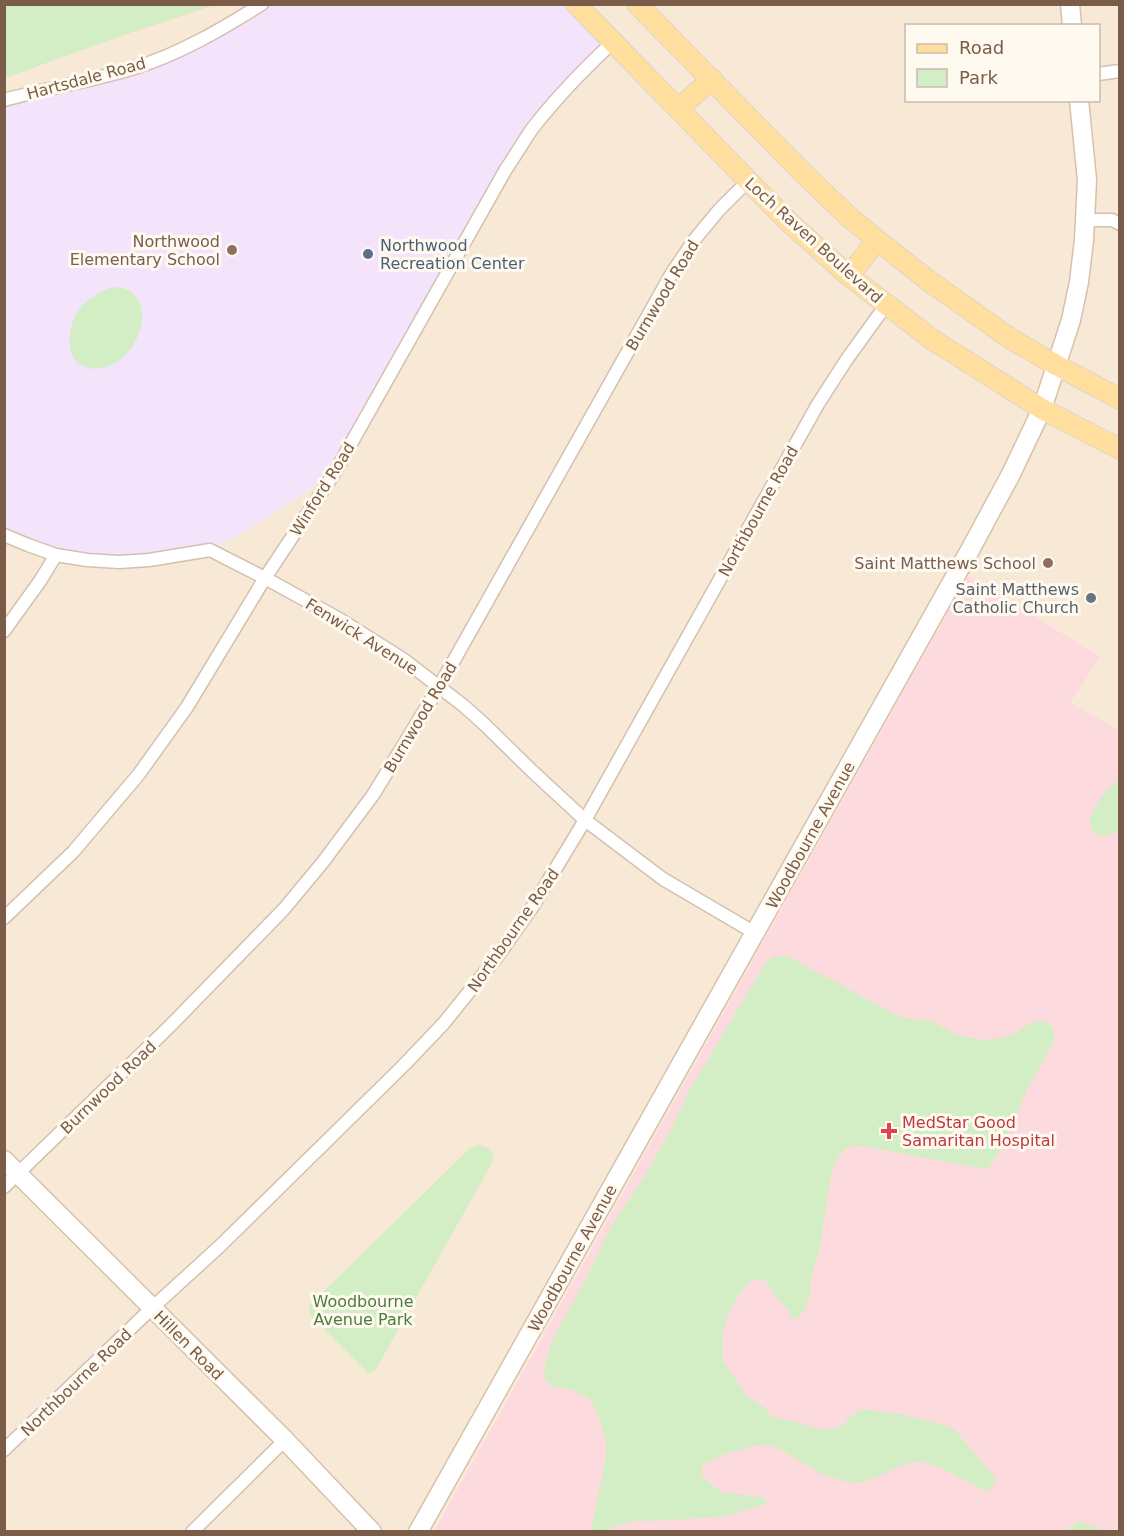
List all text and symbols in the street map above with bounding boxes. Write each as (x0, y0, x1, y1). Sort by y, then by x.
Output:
legend (905, 24, 1100, 102)
text: Road (959, 37, 1004, 58)
street label: Hartsdale Road (25, 53, 148, 104)
text: Park (959, 67, 998, 88)
street label: Loch Raven Boulevard (741, 174, 886, 307)
place label: Northwood Elementary School (70, 232, 220, 269)
place label: Northwood Recreation Center (380, 236, 525, 273)
street label: Burnwood Road (622, 237, 703, 354)
marker: Northwood Elementary School (225, 243, 239, 257)
marker: Northwood Recreation Center (361, 247, 375, 261)
street label: Winford Road (286, 439, 359, 540)
street label: Northbourne Road (715, 443, 802, 580)
place label: Saint Matthews School (854, 554, 1036, 573)
marker: Saint Matthews School (1041, 556, 1055, 570)
place label: Saint Matthews Catholic Church (952, 580, 1079, 617)
marker: Saint Matthews Catholic Church (1084, 591, 1098, 605)
street label: Fenwick Avenue (302, 594, 421, 679)
street label: Burnwood Road (380, 659, 461, 776)
street label: Woodbourne Avenue (762, 758, 859, 912)
street label: Northbourne Road (464, 865, 563, 996)
street label: Burnwood Road (57, 1037, 160, 1138)
place label: MedStar Good Samaritan Hospital (902, 1113, 1055, 1150)
marker: MedStar Good Samaritan Hospital (880, 1122, 898, 1140)
street label: Woodbourne Avenue (524, 1181, 621, 1335)
park label: Woodbourne Avenue Park (313, 1292, 413, 1329)
street label: Hillen Road (150, 1307, 227, 1384)
street label: Northbourne Road (17, 1325, 136, 1440)

